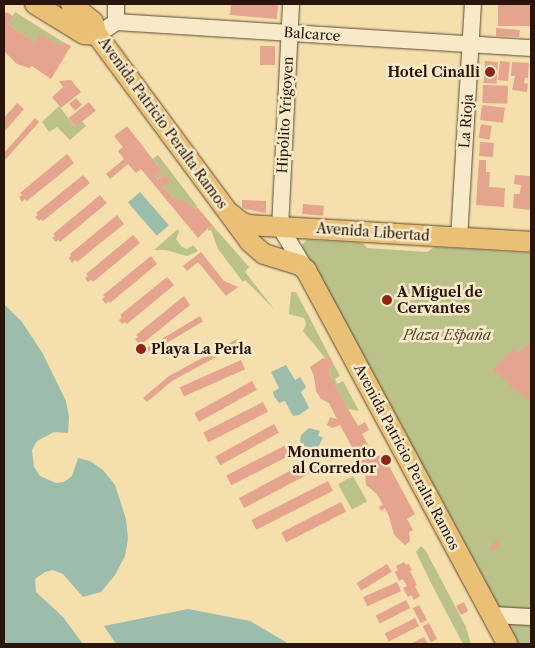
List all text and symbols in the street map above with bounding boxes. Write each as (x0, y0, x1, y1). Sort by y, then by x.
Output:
street label: Balcarce (283, 24, 341, 44)
street label: Avenida Patricio Peralta Ramos (95, 34, 231, 212)
street label: Hipólito Yrigoyen (274, 56, 296, 174)
place label: Hotel Cinalli (387, 64, 480, 80)
marker: Hotel Cinalli (484, 66, 496, 78)
street label: La Rioja (456, 93, 476, 149)
street label: Avenida Libertad (316, 220, 430, 244)
place label: A Miguel de Cervantes (397, 284, 483, 316)
marker: A Miguel de Cervantes (381, 294, 393, 306)
park label: Plaza España (403, 327, 491, 343)
place label: Playa La Perla (151, 341, 252, 357)
marker: Playa La Perla (135, 343, 147, 355)
street label: Avenida Patricio Peralta Ramos (351, 361, 463, 553)
place label: Monumento al Corredor (287, 444, 376, 477)
marker: Monumento al Corredor (380, 454, 392, 466)

